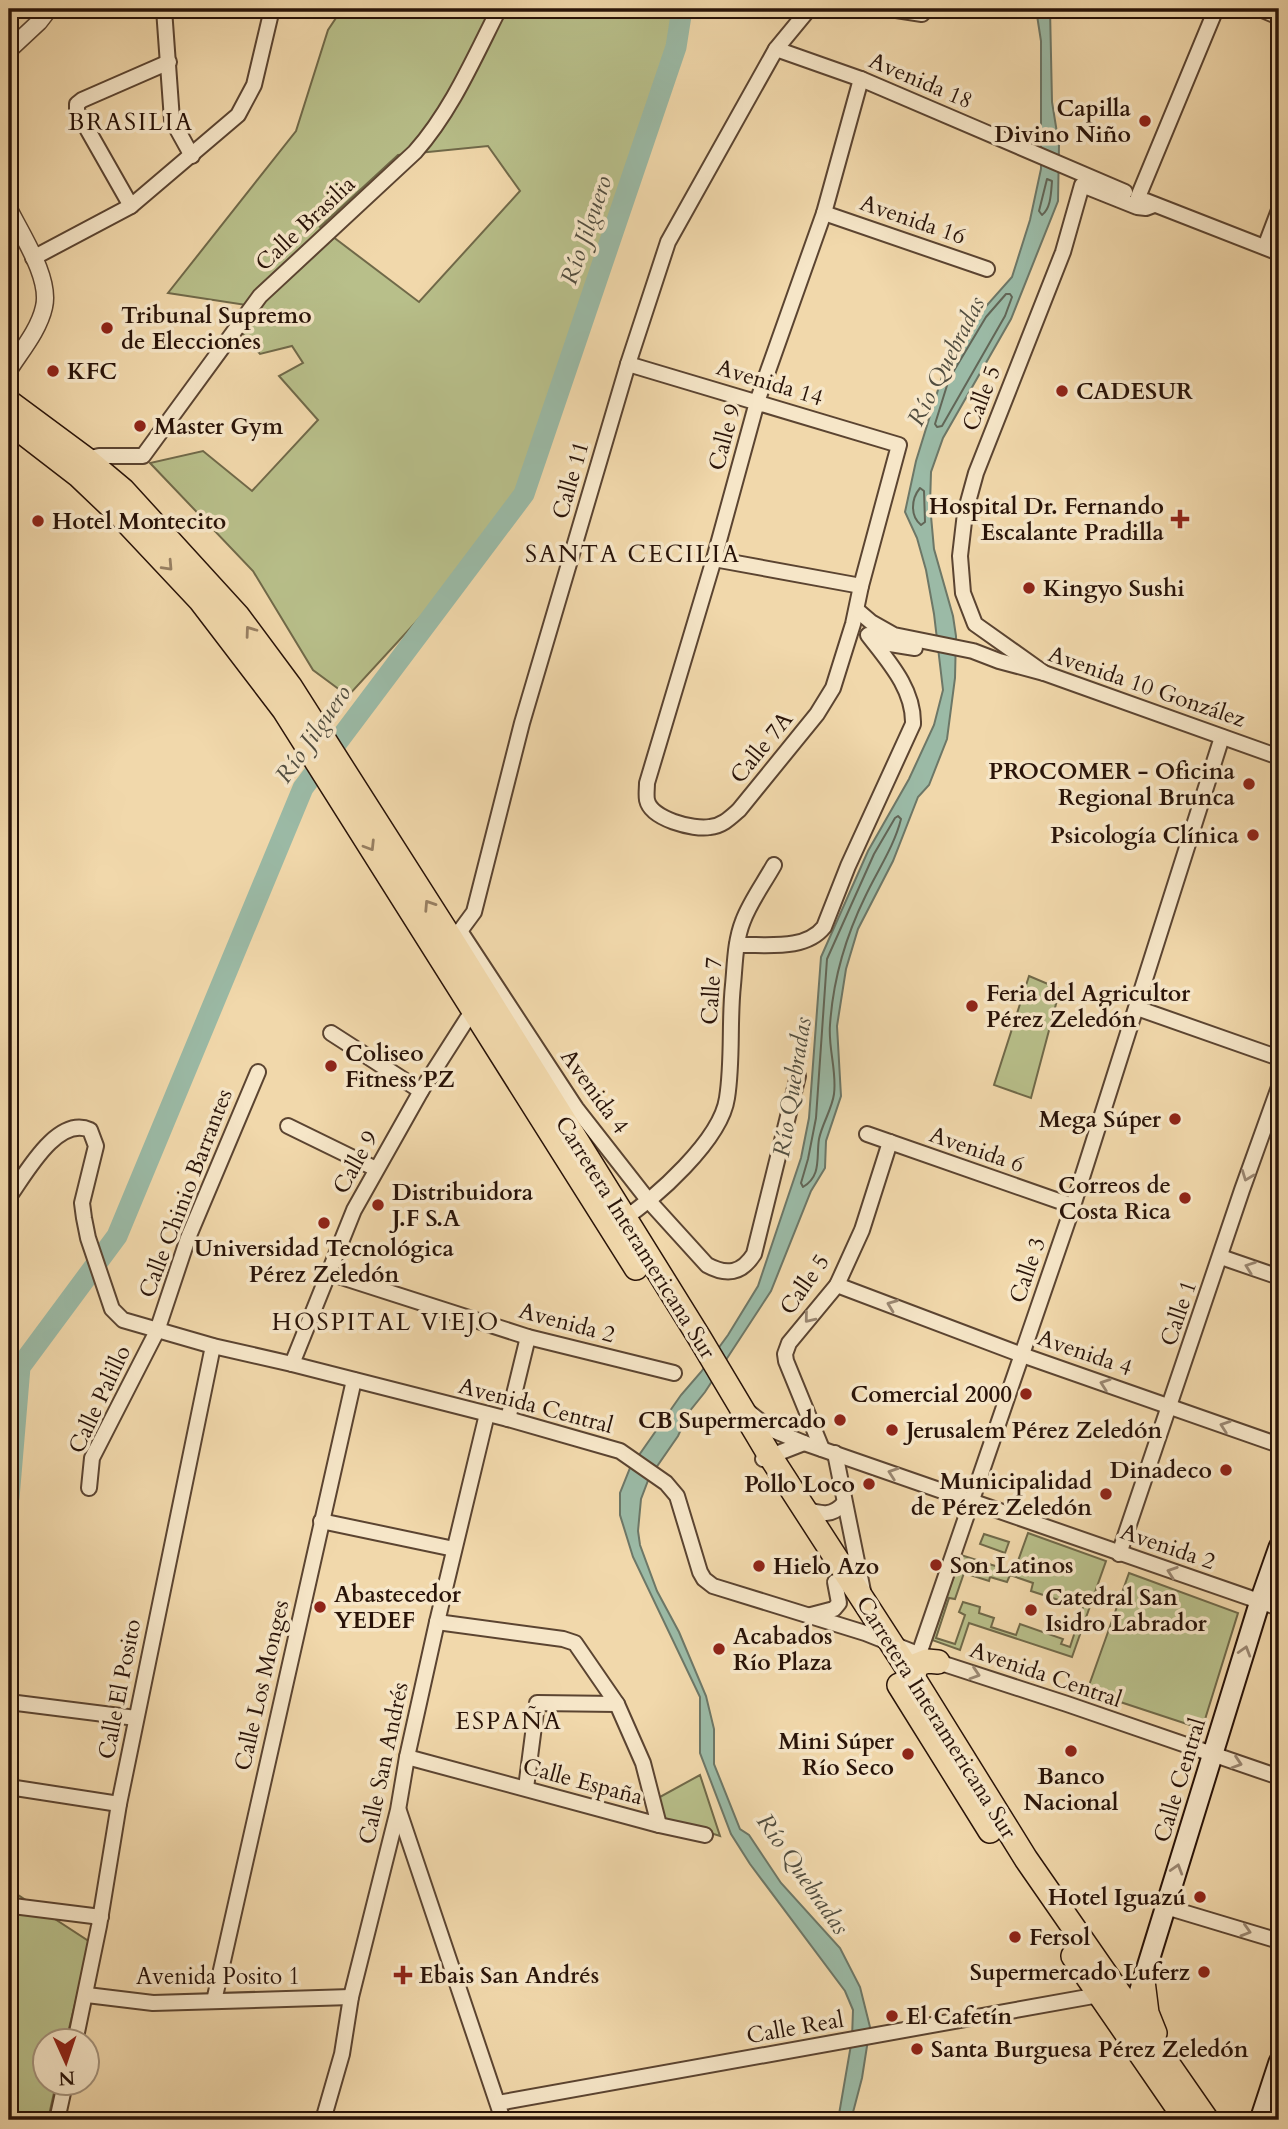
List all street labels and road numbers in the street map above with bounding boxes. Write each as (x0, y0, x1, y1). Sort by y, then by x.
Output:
street label: Avenida 18 (864, 45, 977, 116)
street label: Calle Brasilia (249, 169, 362, 278)
street label: Avenida 16 (856, 187, 970, 252)
street label: Avenida 14 (713, 352, 827, 413)
street label: Calle 5 (955, 361, 1008, 435)
street label: Calle 9 (701, 400, 748, 474)
street label: Calle 11 (545, 438, 596, 523)
street label: Avenida 10 González (1044, 638, 1250, 735)
street label: Calle 7A (723, 704, 800, 790)
street label: Calle 7 (694, 956, 729, 1026)
street label: Avenida 4 (553, 1042, 636, 1140)
street label: Calle Chinio Barrantes (131, 1084, 240, 1302)
street label: Carretera Interamericana Sur (548, 1110, 723, 1365)
street label: Avenida 6 (925, 1119, 1028, 1180)
street label: Calle 9 (325, 1125, 385, 1199)
street label: Calle 3 (1002, 1233, 1053, 1307)
street label: Calle 5 (772, 1248, 837, 1321)
street label: Calle 1 (1153, 1276, 1204, 1350)
street label: Avenida 2 (515, 1295, 618, 1350)
street label: Avenida 4 (1033, 1322, 1136, 1383)
street label: Calle Palillo (61, 1340, 138, 1458)
street label: Avenida Central (455, 1370, 617, 1441)
street label: Avenida 2 (1116, 1516, 1219, 1577)
street label: Carretera Interamericana Sur (849, 1590, 1024, 1845)
street label: Calle Los Monges (227, 1597, 296, 1773)
street label: Calle El Posito (91, 1616, 148, 1762)
street label: Avenida Central (966, 1634, 1126, 1715)
street label: Calle San Andrés (351, 1679, 416, 1847)
street label: Calle Central (1146, 1714, 1213, 1846)
street label: Calle España (519, 1751, 646, 1812)
street label: Avenida Posito 1 (136, 1961, 300, 1992)
street label: Calle Real (744, 2004, 846, 2051)

